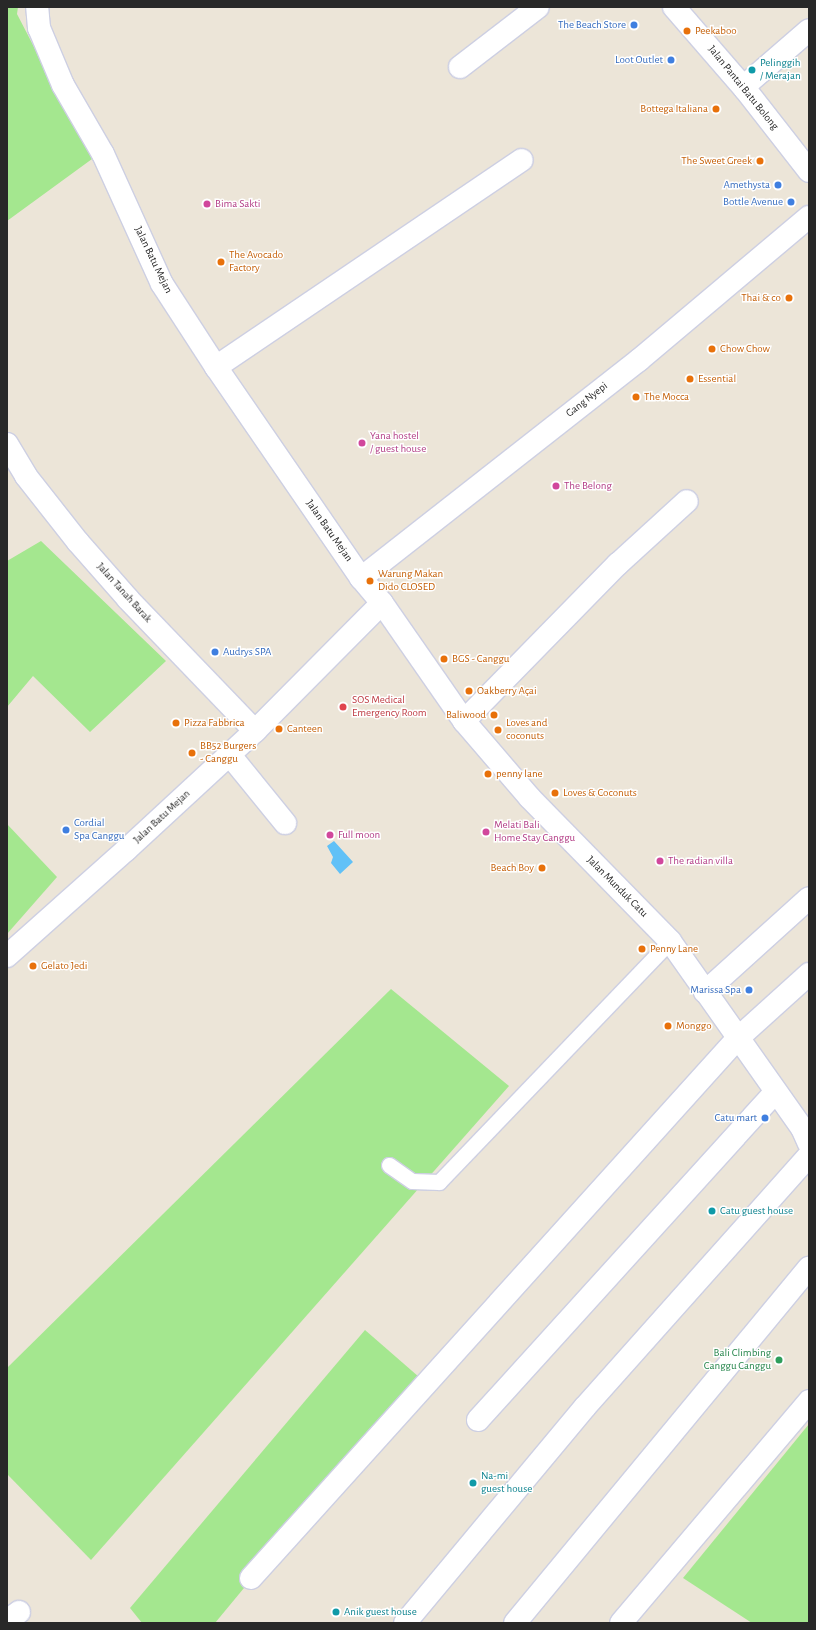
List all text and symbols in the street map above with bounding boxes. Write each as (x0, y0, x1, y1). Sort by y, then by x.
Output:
place label: The Beach Store (558, 18, 626, 32)
marker: The Beach Store (629, 20, 639, 30)
place label: Peekaboo (695, 24, 737, 38)
marker: Peekaboo (682, 26, 692, 36)
street label: Jalan Pantai Batu Bolong (705, 43, 781, 133)
place label: Loot Outlet (615, 53, 663, 67)
marker: Loot Outlet (666, 55, 676, 65)
place label: Pelinggih / Merajan (760, 57, 801, 83)
marker: Pelinggih / Merajan (747, 65, 757, 75)
place label: Bottega Italiana (640, 102, 708, 116)
marker: Bottega Italiana (711, 104, 721, 114)
place label: The Sweet Greek (681, 154, 752, 168)
marker: The Sweet Greek (755, 156, 765, 166)
place label: Amethysta (724, 178, 770, 192)
marker: Amethysta (773, 180, 783, 190)
place label: Bottle Avenue (723, 195, 783, 209)
place label: Bima Sakti (215, 197, 261, 211)
marker: Bottle Avenue (786, 197, 796, 207)
marker: Bima Sakti (202, 199, 212, 209)
street label: Jalan Batu Mejan (131, 225, 175, 295)
place label: The Avocado Factory (229, 249, 283, 275)
marker: The Avocado Factory (216, 257, 226, 267)
place label: Thai & co (741, 291, 781, 305)
marker: Thai & co (784, 293, 794, 303)
place label: Chow Chow (720, 342, 770, 356)
marker: Chow Chow (707, 344, 717, 354)
place label: Essential (698, 372, 736, 386)
marker: Essential (685, 374, 695, 384)
street label: Gang Nyepi (563, 380, 611, 420)
place label: The Mocca (644, 390, 689, 404)
marker: The Mocca (631, 392, 641, 402)
place label: Yana hostel / guest house (370, 430, 426, 456)
marker: Yana hostel / guest house (357, 438, 367, 448)
place label: The Belong (564, 479, 612, 493)
marker: The Belong (551, 481, 561, 491)
street label: Jalan Batu Mejan (303, 498, 355, 564)
street label: Jalan Tanah Barak (94, 560, 154, 626)
place label: Warung Makan Dido CLOSED (378, 568, 443, 594)
marker: Warung Makan Dido CLOSED (365, 576, 375, 586)
place label: Audrys SPA (223, 645, 271, 659)
marker: Audrys SPA (210, 647, 220, 657)
place label: BGS - Canggu (452, 652, 509, 666)
marker: BGS - Canggu (439, 654, 449, 664)
place label: Oakberry Açai (477, 684, 537, 698)
marker: Oakberry Açai (464, 686, 474, 696)
place label: SOS Medical Emergency Room (352, 694, 427, 720)
marker: SOS Medical Emergency Room (337, 701, 349, 713)
place label: Baliwood (446, 708, 486, 722)
marker: Baliwood (489, 710, 499, 720)
place label: Pizza Fabbrica (184, 716, 244, 730)
place label: Loves and coconuts (506, 717, 547, 743)
marker: Pizza Fabbrica (171, 718, 181, 728)
place label: Canteen (287, 722, 323, 736)
marker: Canteen (274, 724, 284, 734)
marker: Loves and coconuts (493, 725, 503, 735)
place label: BB52 Burgers - Canggu (200, 740, 256, 766)
marker: BB52 Burgers - Canggu (187, 748, 197, 758)
place label: penny lane (496, 767, 543, 781)
marker: penny lane (483, 769, 493, 779)
place label: Loves & Coconuts (563, 786, 637, 800)
street label: Jalan Batu Mejan (131, 787, 193, 847)
marker: Loves & Coconuts (550, 788, 560, 798)
place label: Cordial Spa Canggu (74, 817, 124, 843)
place label: Melati Bali Home Stay Canggu (494, 819, 575, 845)
marker: Cordial Spa Canggu (61, 825, 71, 835)
marker: Melati Bali Home Stay Canggu (481, 827, 491, 837)
place label: Full moon (338, 828, 380, 842)
marker: Full moon (325, 830, 335, 840)
street label: Jalan Munduk Catu (584, 854, 650, 920)
place label: The radian villa (668, 854, 733, 868)
marker: The radian villa (655, 856, 665, 866)
place label: Beach Boy (491, 861, 534, 875)
marker: Beach Boy (537, 863, 547, 873)
place label: Penny Lane (650, 942, 698, 956)
marker: Penny Lane (637, 944, 647, 954)
place label: Gelato Jedi (41, 959, 87, 973)
marker: Gelato Jedi (28, 961, 38, 971)
place label: Marissa Spa (690, 983, 741, 997)
marker: Marissa Spa (744, 985, 754, 995)
place label: Monggo (676, 1019, 712, 1033)
marker: Monggo (663, 1021, 673, 1031)
place label: Catu mart (714, 1111, 757, 1125)
marker: Catu mart (760, 1113, 770, 1123)
place label: Catu guest house (720, 1204, 793, 1218)
marker: Catu guest house (707, 1206, 717, 1216)
place label: Bali Climbing Canggu Canggu (704, 1347, 771, 1373)
marker: Bali Climbing Canggu Canggu (774, 1355, 784, 1365)
place label: Na-mi guest house (481, 1470, 532, 1496)
marker: Na-mi guest house (468, 1478, 478, 1488)
place label: Anik guest house (344, 1605, 417, 1619)
marker: Anik guest house (331, 1607, 341, 1617)

